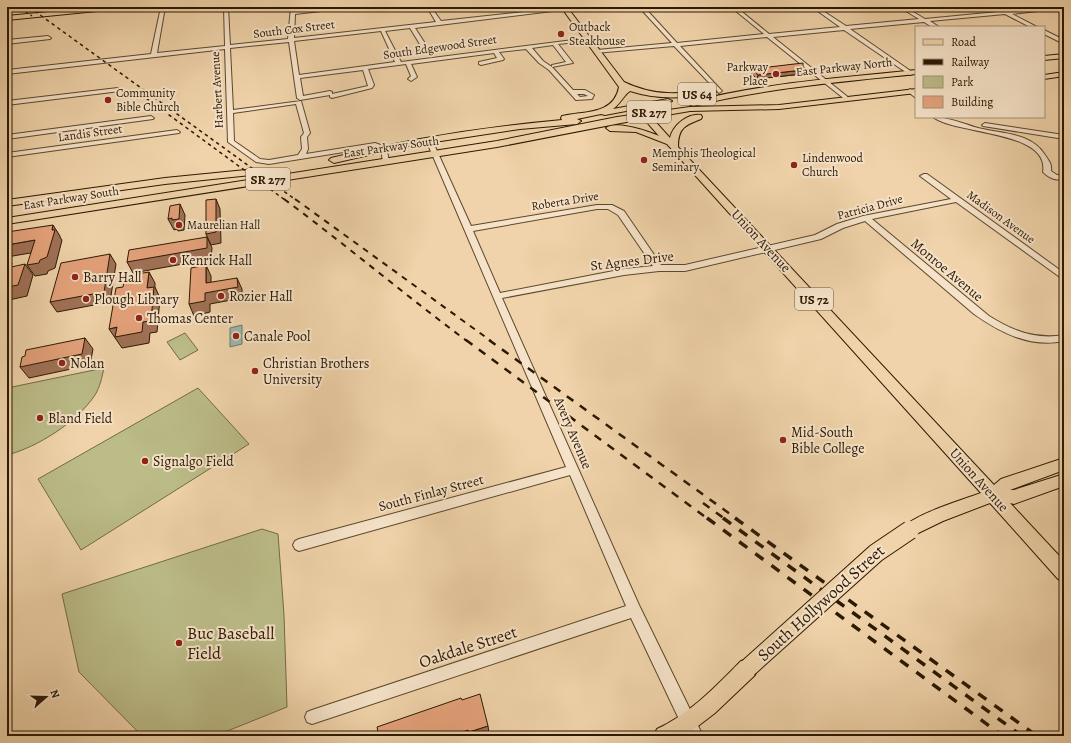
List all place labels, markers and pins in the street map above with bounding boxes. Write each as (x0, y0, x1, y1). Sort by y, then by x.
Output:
place label: Outback Steakhouse (569, 19, 625, 49)
marker: Outback Steakhouse (556, 29, 566, 39)
place label: Parkway Place (726, 59, 769, 89)
marker: Parkway Place (771, 69, 781, 79)
place label: Community Bible Church (116, 85, 180, 115)
marker: Community Bible Church (103, 95, 113, 105)
place label: Memphis Theological Seminary (652, 145, 756, 175)
place label: Lindenwood Church (802, 150, 863, 180)
marker: Memphis Theological Seminary (639, 155, 649, 165)
marker: Lindenwood Church (789, 160, 799, 170)
place label: Maurelian Hall (187, 217, 260, 233)
marker: Maurelian Hall (174, 220, 184, 230)
place label: Kenrick Hall (181, 251, 253, 270)
marker: Kenrick Hall (168, 255, 178, 265)
place label: Barry Hall (83, 268, 142, 287)
marker: Barry Hall (70, 272, 80, 282)
place label: Rozier Hall (229, 287, 293, 306)
place label: Plough Library (94, 290, 179, 309)
marker: Rozier Hall (216, 291, 226, 301)
marker: Plough Library (81, 294, 91, 304)
place label: Thomas Center (147, 309, 234, 328)
marker: Thomas Center (134, 313, 144, 323)
place label: Canale Pool (244, 327, 311, 346)
marker: Canale Pool (231, 331, 241, 341)
place label: Nolan (70, 354, 105, 373)
place label: Christian Brothers University (263, 354, 369, 389)
marker: Nolan (57, 358, 67, 368)
marker: Christian Brothers University (250, 366, 260, 376)
place label: Bland Field (48, 409, 113, 428)
marker: Bland Field (35, 413, 45, 423)
place label: Mid-South Bible College (791, 423, 864, 458)
marker: Mid-South Bible College (778, 435, 788, 445)
place label: Signalgo Field (153, 452, 234, 471)
marker: Signalgo Field (140, 456, 150, 466)
place label: Buc Baseball Field (187, 622, 274, 665)
marker: Buc Baseball Field (174, 638, 184, 648)

